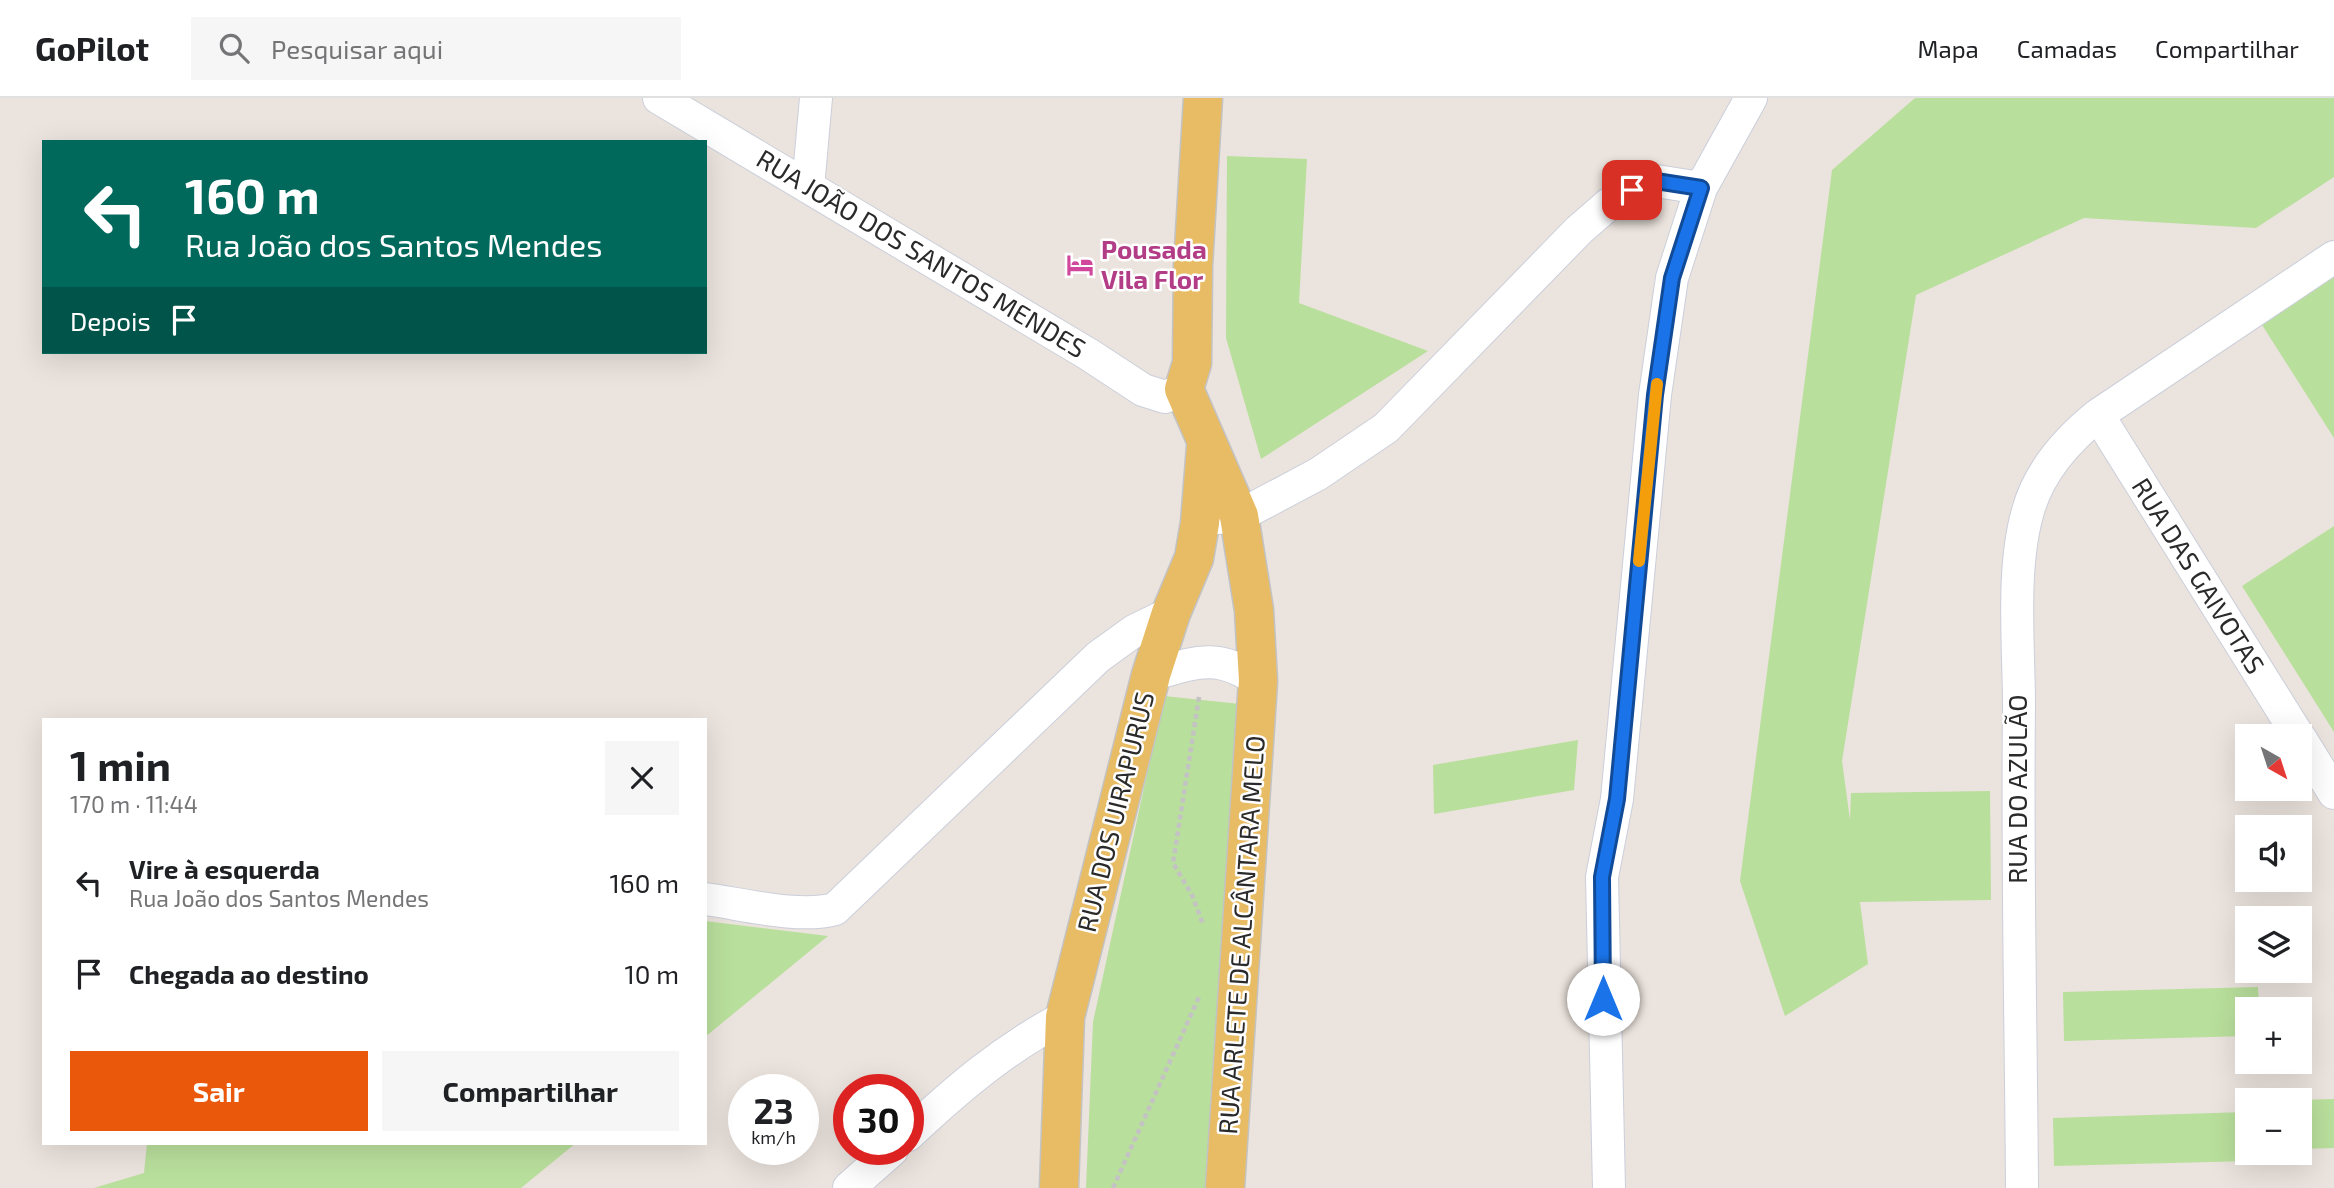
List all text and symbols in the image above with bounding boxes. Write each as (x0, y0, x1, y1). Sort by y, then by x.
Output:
search box (191, 17, 681, 80)
text: GoPilot (35, 28, 149, 68)
icon: search (215, 29, 253, 67)
text: Pesquisar aqui (271, 33, 443, 64)
text: Mapa (1917, 34, 1979, 63)
text: Camadas (2017, 34, 2117, 63)
text: Compartilhar (2155, 34, 2299, 63)
street label: RUA JOÃO DOS SANTOS MENDES (752, 142, 1092, 363)
pin (1602, 160, 1662, 220)
text: 160 m (185, 165, 320, 224)
icon: left (70, 168, 161, 259)
icon: arrive (1613, 171, 1651, 209)
text: Rua João dos Santos Mendes (185, 225, 602, 263)
place label: Pousada Vila Flor (1101, 233, 1207, 294)
hotel icon: Pousada Vila Flor (1065, 250, 1095, 280)
icon: arrive (165, 301, 203, 339)
text: Depois (70, 305, 151, 336)
street label: RUA DAS GAIVOTAS (2127, 472, 2272, 679)
street label: RUA DOS UIRAPURUS (1070, 688, 1159, 935)
street label: RUA DO AZULÃO (2001, 694, 2032, 884)
north arrow (2235, 724, 2312, 802)
map controls (2235, 724, 2312, 1165)
street label: RUA ARLETE DE ALCÂNTARA MELO (1211, 734, 1270, 1135)
text: 1 min (70, 739, 171, 789)
button: close (605, 741, 679, 815)
text: 170 m · 11:44 (70, 790, 198, 818)
button: sound (2235, 815, 2312, 892)
text: Vire à esquerda (129, 853, 320, 884)
icon: left (70, 864, 108, 902)
text: 160 m (610, 867, 679, 898)
text: Rua João dos Santos Mendes (129, 884, 429, 912)
button: layers (2235, 906, 2312, 983)
icon: arrive (70, 955, 108, 993)
text: Chegada ao destino (129, 958, 369, 989)
text: 10 m (624, 958, 679, 989)
position arrow (1566, 962, 1640, 1036)
button: + (2235, 997, 2312, 1074)
button: Sair (70, 1051, 368, 1131)
button: Compartilhar (382, 1051, 679, 1131)
speed limit sign: 30 (833, 1074, 924, 1165)
button: − (2235, 1088, 2312, 1165)
text: 23 (753, 1089, 794, 1131)
text: km/h (751, 1126, 796, 1148)

